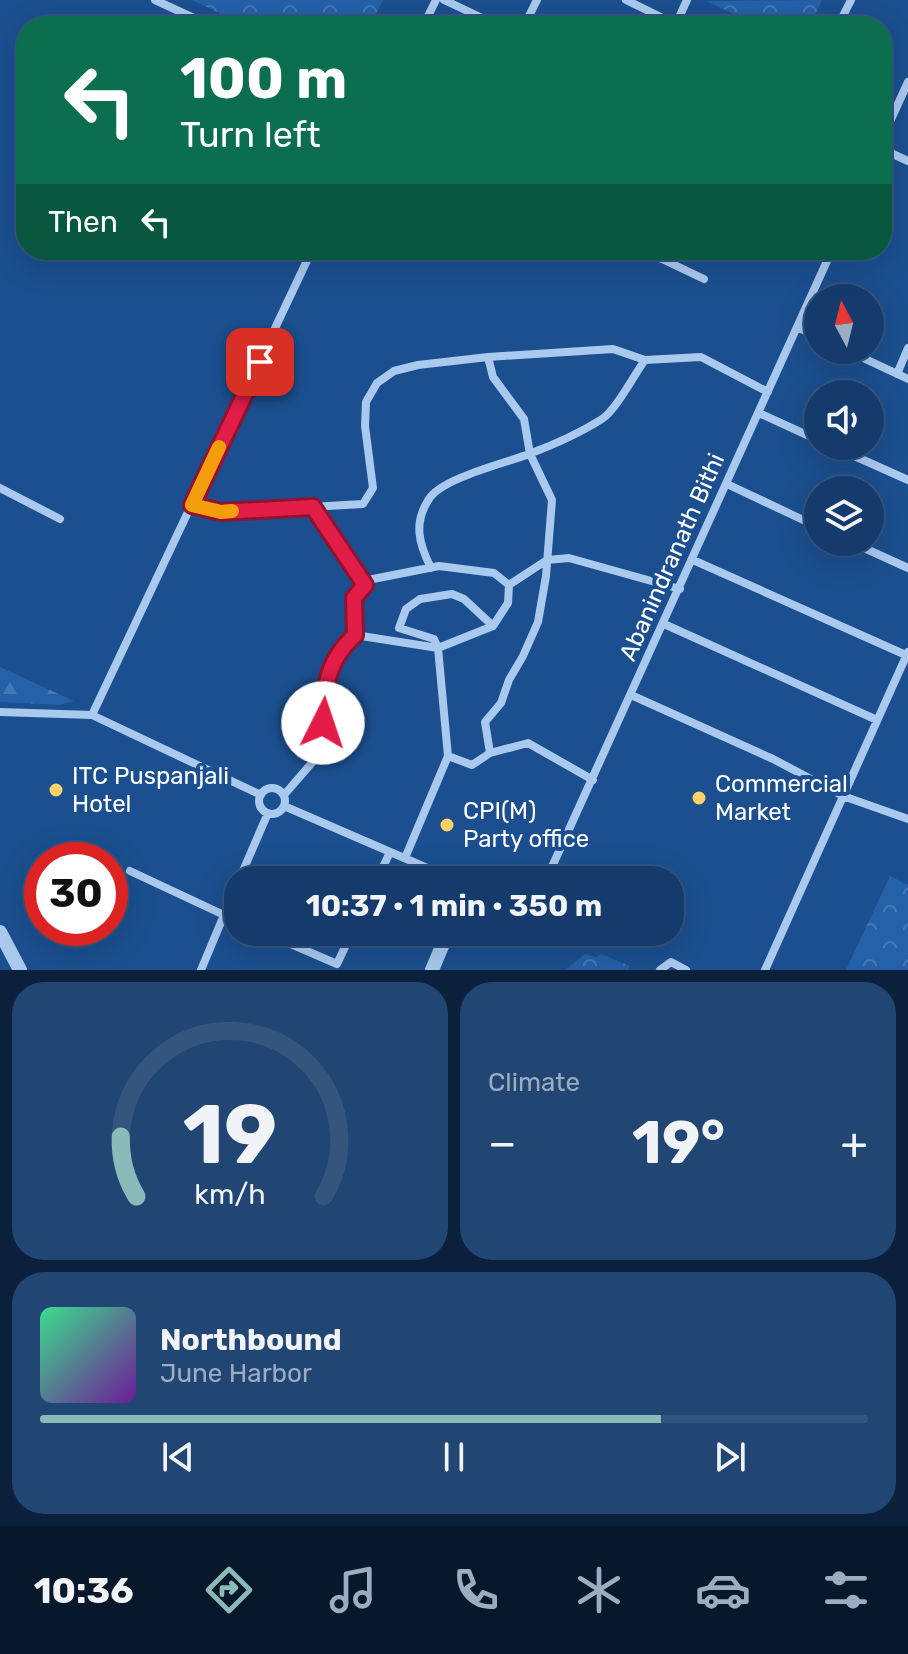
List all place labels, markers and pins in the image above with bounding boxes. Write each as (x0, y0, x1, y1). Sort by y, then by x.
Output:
pin (226, 328, 294, 396)
place label: ITC Puspanjali Hotel (72, 762, 229, 818)
place label: Commercial Market (715, 770, 848, 826)
marker: ITC Puspanjali Hotel (47, 781, 65, 799)
marker: Commercial Market (690, 789, 708, 807)
place label: CPI(M) Party office (463, 797, 589, 853)
marker: CPI(M) Party office (438, 816, 456, 834)

